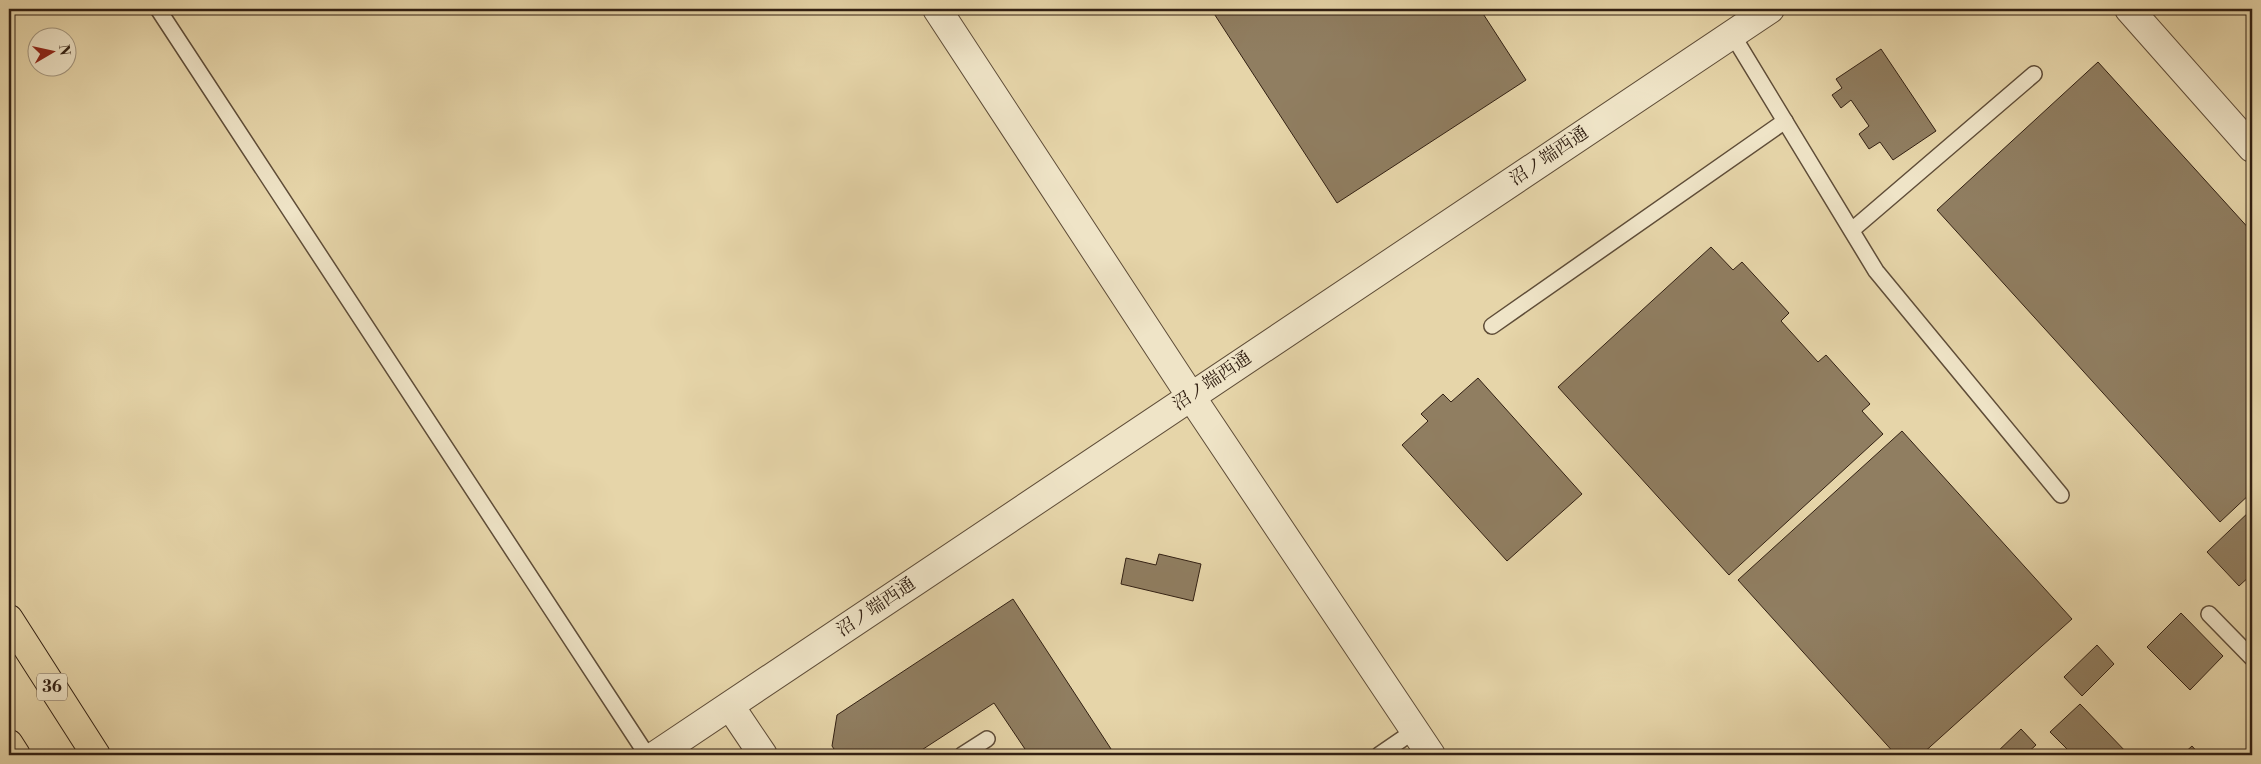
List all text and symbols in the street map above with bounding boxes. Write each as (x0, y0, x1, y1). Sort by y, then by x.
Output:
north arrow (28, 28, 78, 78)
text: N (54, 43, 74, 57)
street label: 沼ノ端西通 (1505, 121, 1593, 191)
street label: 沼ノ端西通 (1168, 346, 1256, 416)
street label: 沼ノ端西通 (832, 572, 920, 642)
road number: 36 (37, 674, 67, 700)

